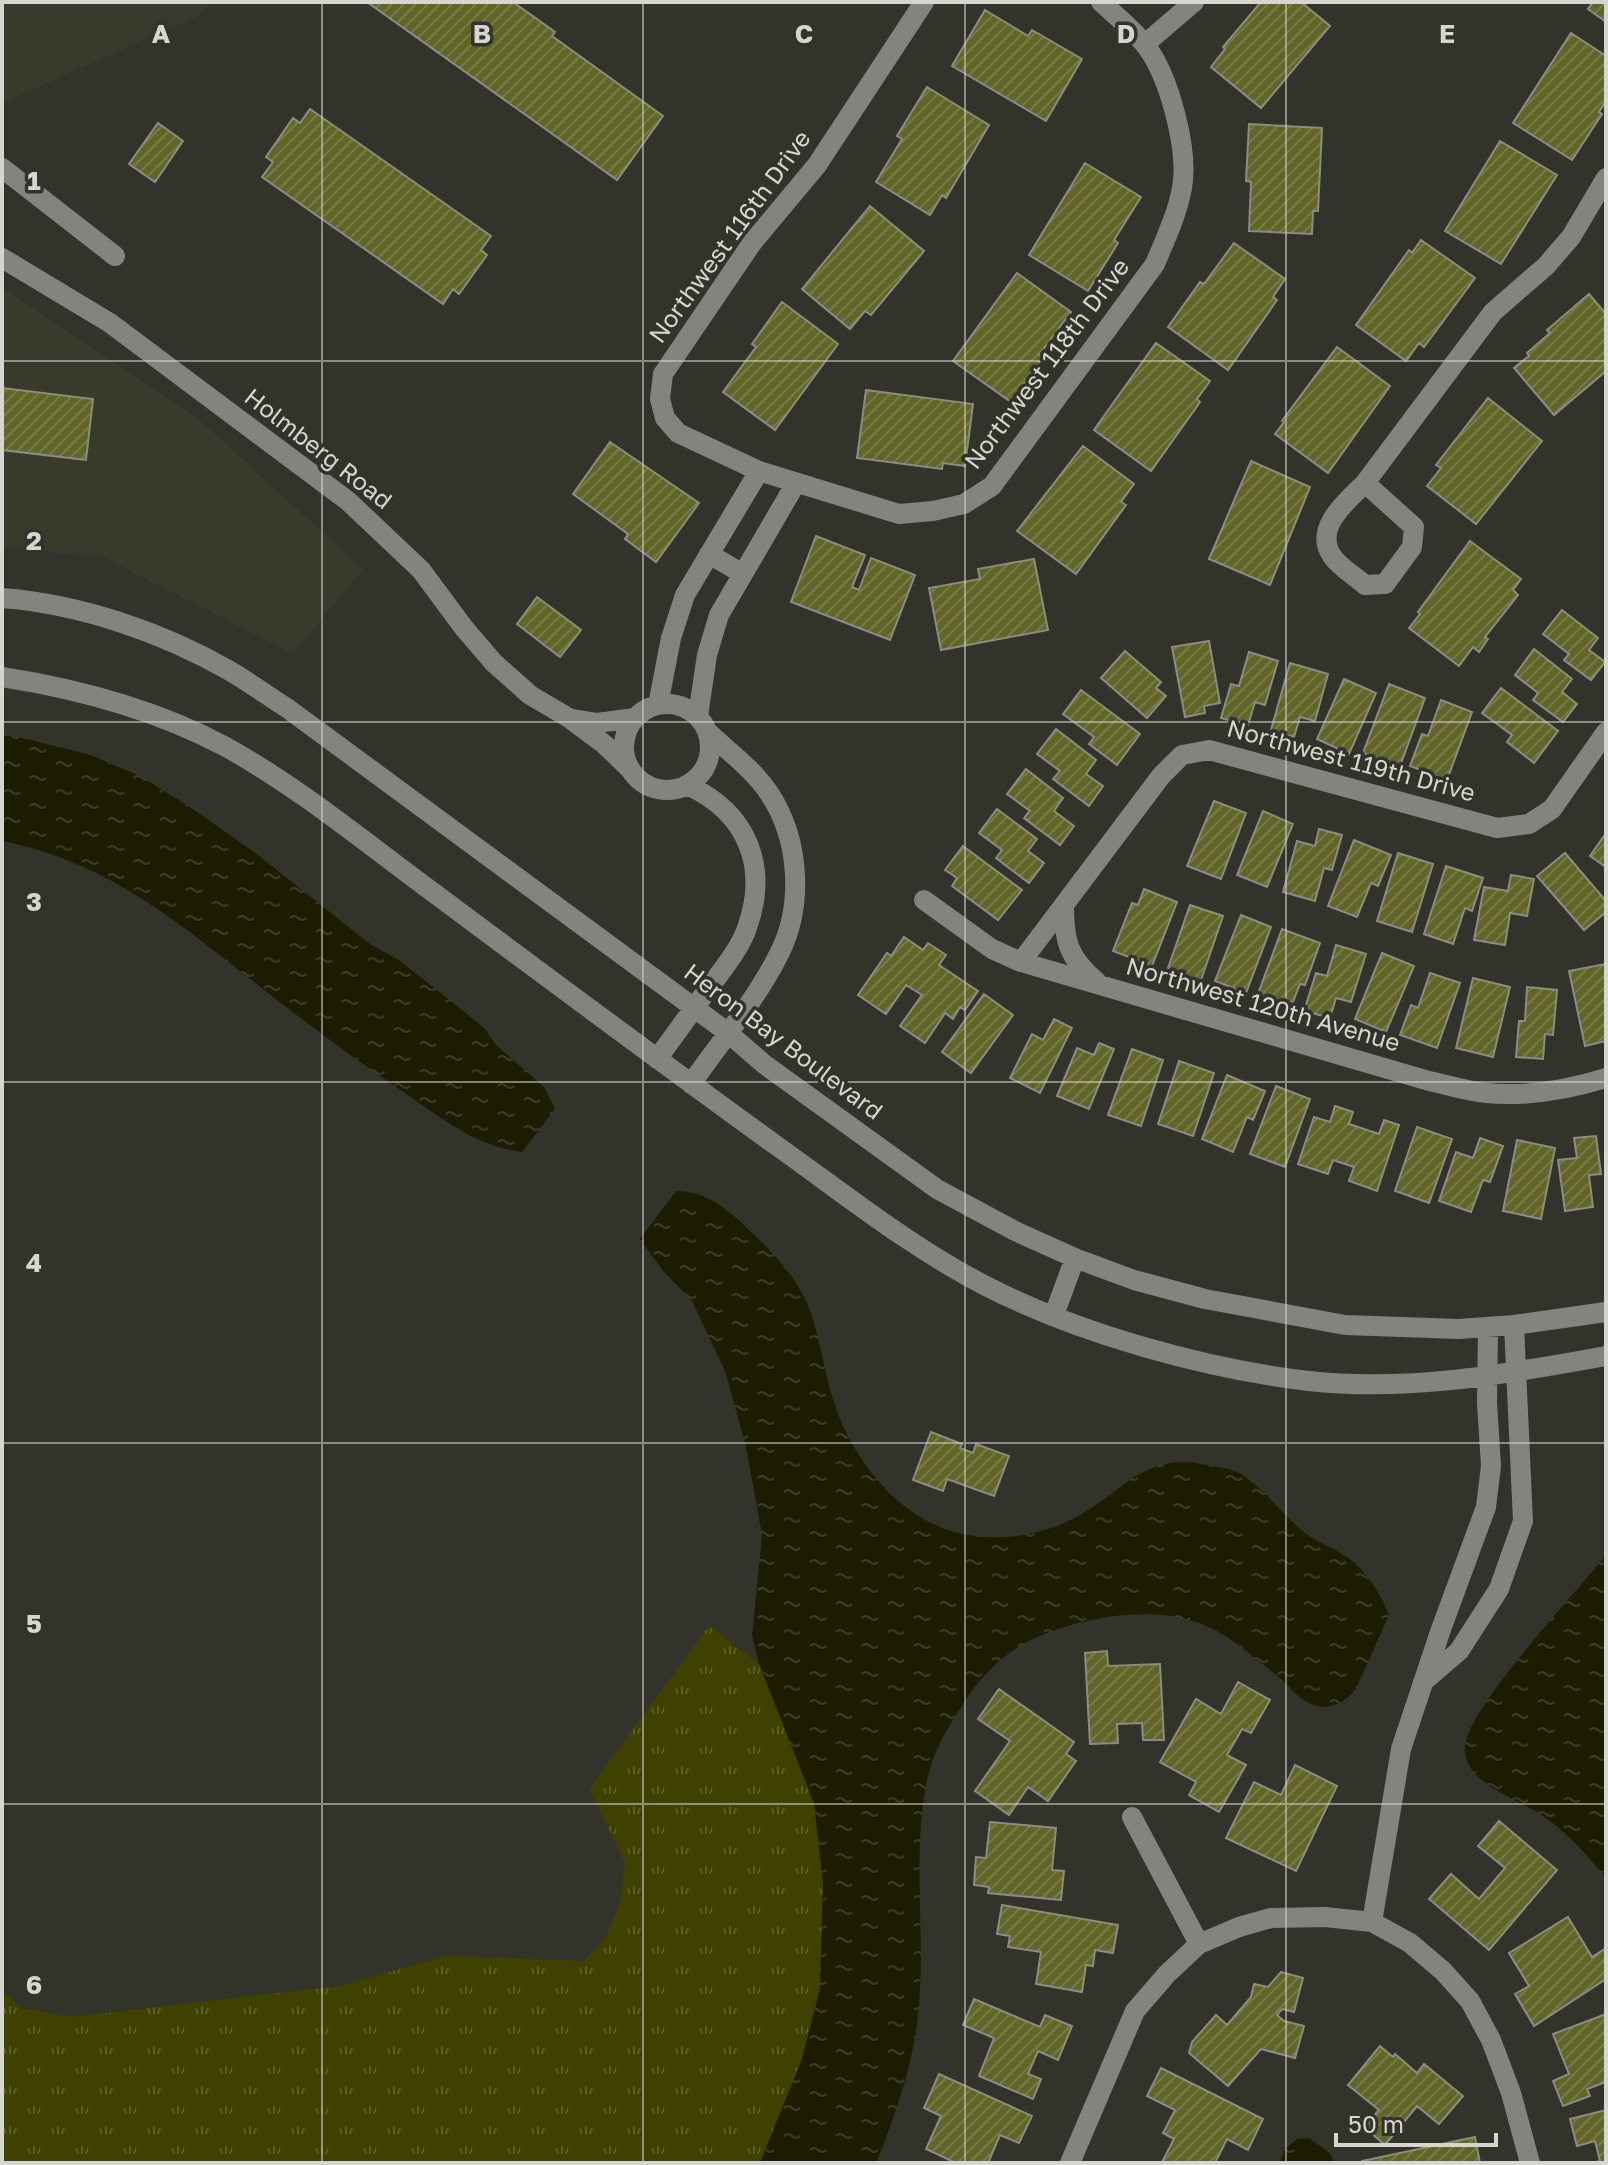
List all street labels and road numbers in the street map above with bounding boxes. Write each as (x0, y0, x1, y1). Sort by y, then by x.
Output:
street label: Northwest 116th Drive (642, 124, 816, 348)
street label: Northwest 118th Drive (957, 252, 1134, 474)
street label: Holmberg Road (240, 381, 398, 514)
street label: Northwest 119th Drive (1224, 712, 1479, 807)
street label: Northwest 120th Avenue (1123, 951, 1404, 1057)
street label: Heron Bay Boulevard (679, 957, 889, 1125)

